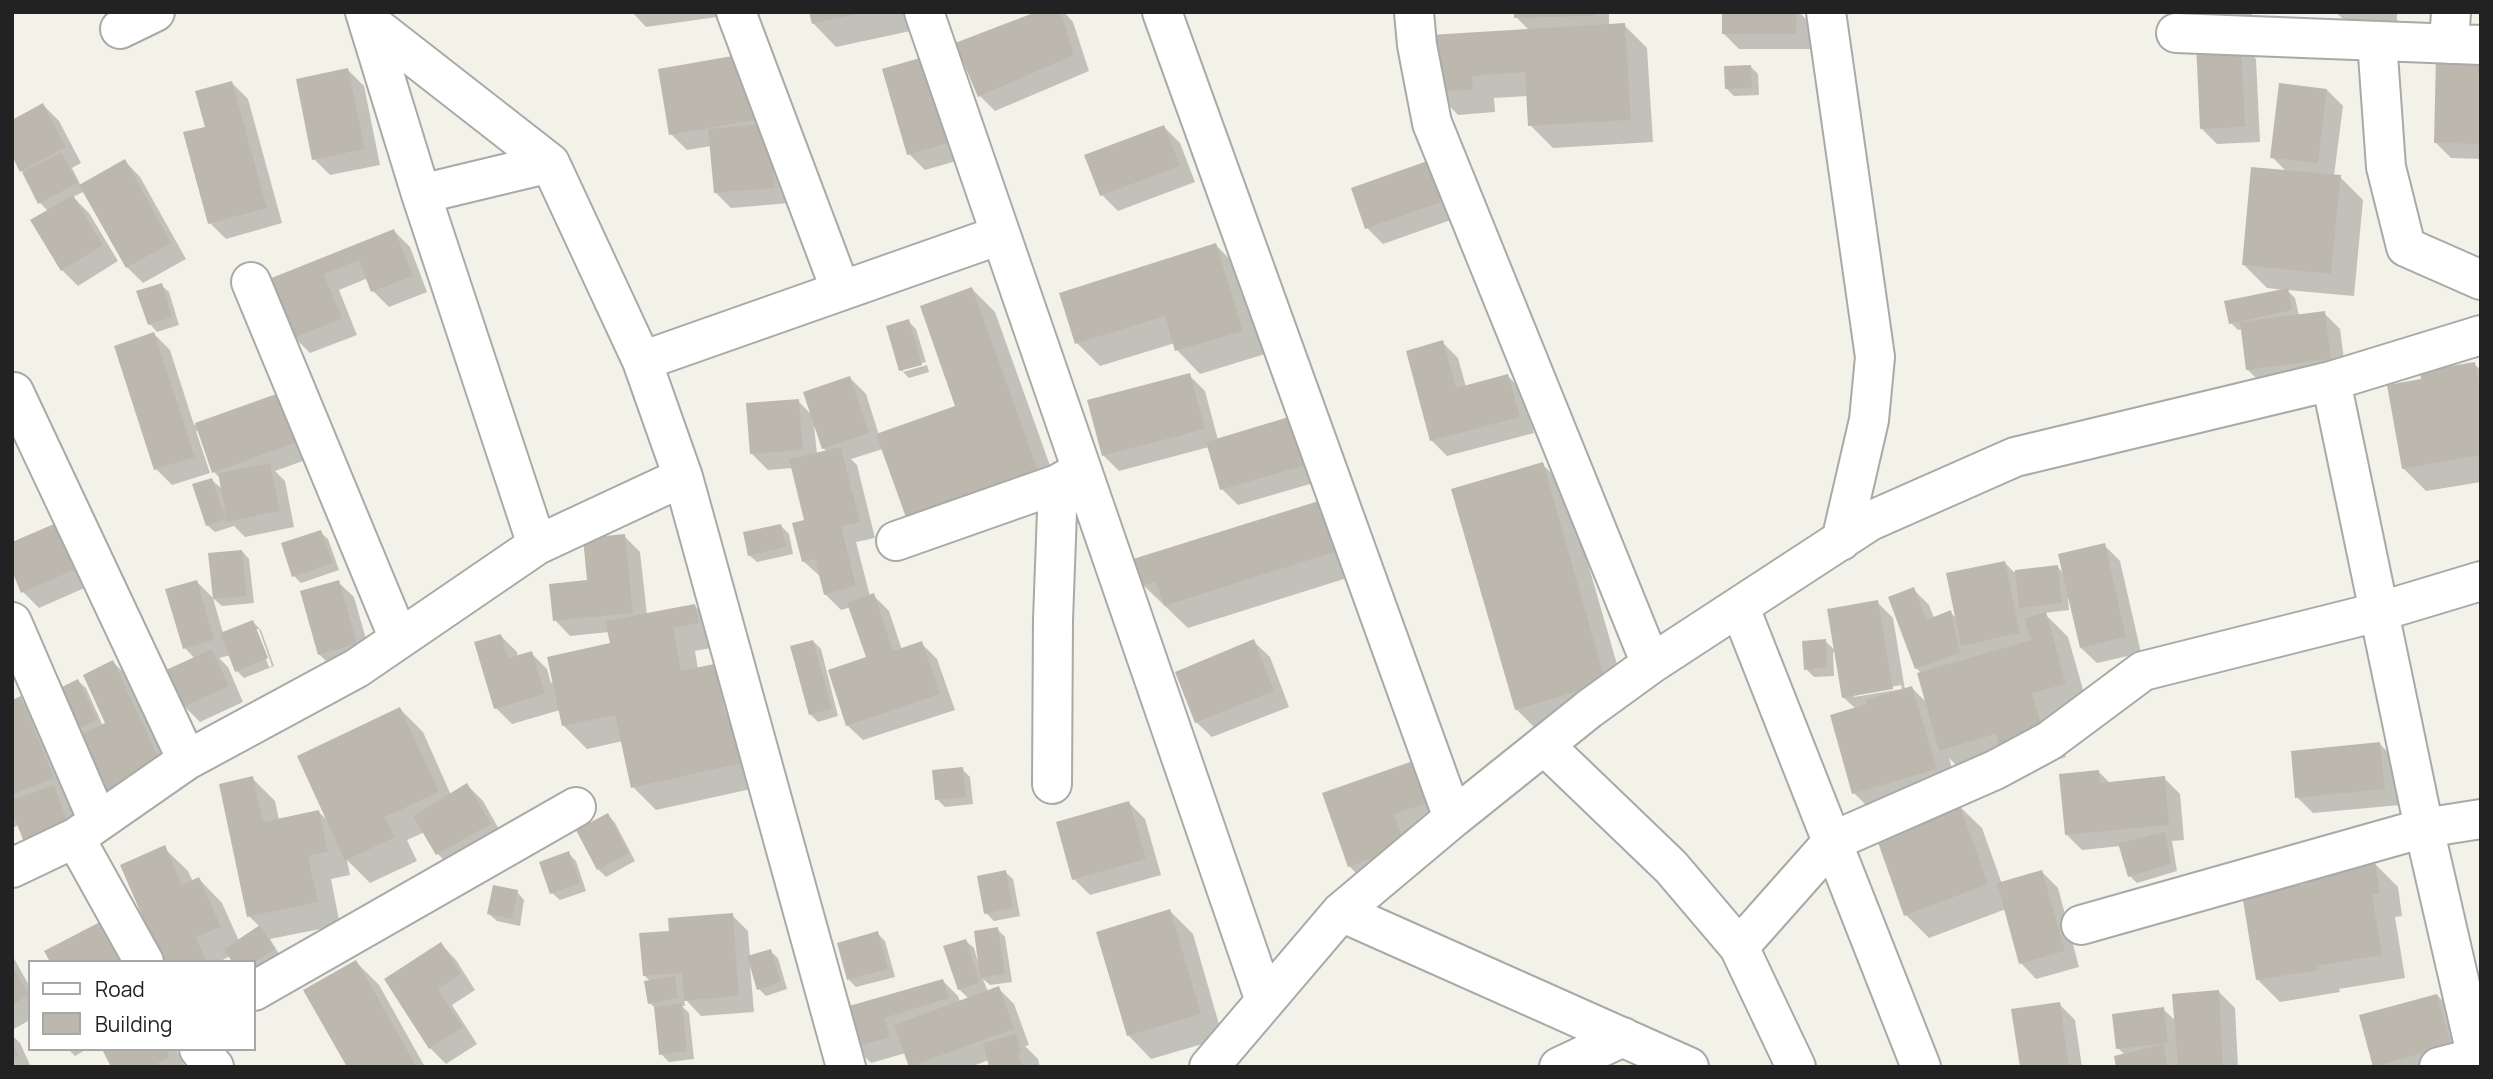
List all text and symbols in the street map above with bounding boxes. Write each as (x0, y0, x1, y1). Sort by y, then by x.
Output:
legend (28, 960, 256, 1051)
text: Road (95, 975, 145, 1003)
text: Building (95, 1010, 172, 1038)

